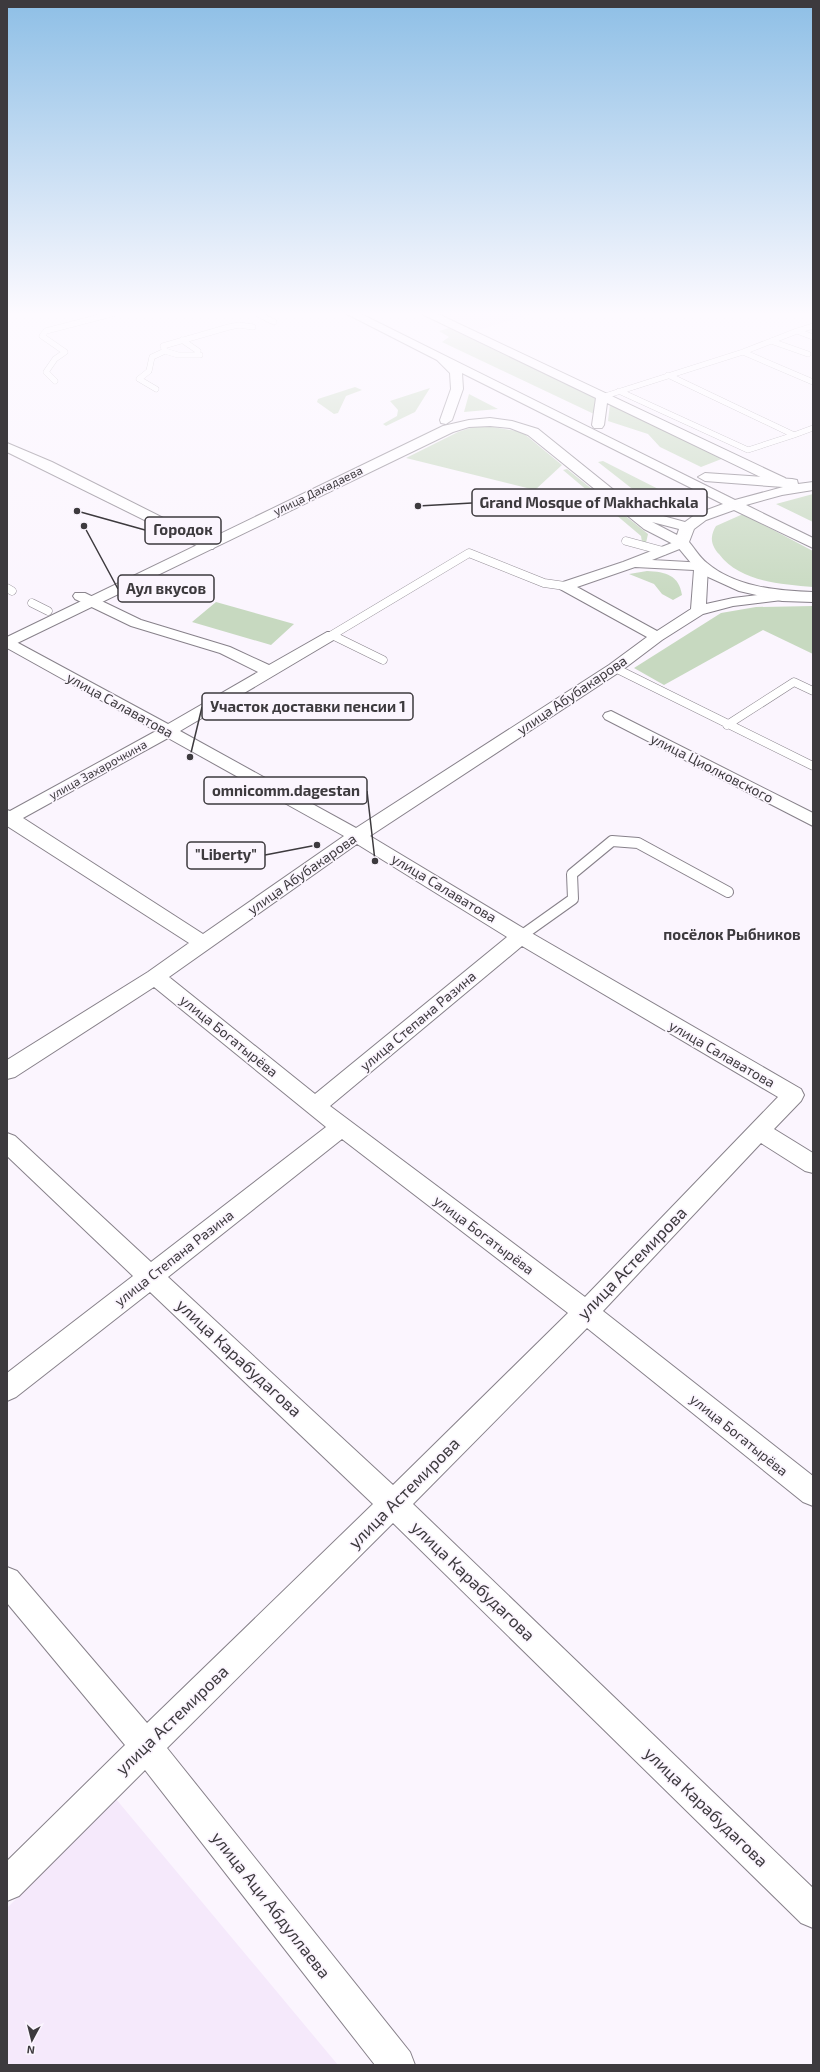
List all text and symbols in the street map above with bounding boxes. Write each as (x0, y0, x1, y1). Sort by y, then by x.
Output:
street label: улица Дахадаева (271, 462, 365, 519)
callout: Grand Mosque of Makhachkala (472, 489, 707, 516)
text: Grand Mosque of Makhachkala (479, 493, 699, 511)
callout: Городок (145, 517, 221, 544)
text: Городок (153, 520, 213, 538)
callout: Аул вкусов (118, 575, 214, 602)
text: Аул вкусов (126, 579, 206, 597)
street label: улица Абубакарова (514, 651, 630, 738)
street label: улица Салаватова (64, 668, 177, 741)
callout: Участок доставки пенсии 1 (202, 693, 413, 720)
text: Участок доставки пенсии 1 (210, 697, 406, 715)
street label: улица Циолковского (648, 729, 777, 806)
street label: улица Захарочкина (46, 736, 149, 803)
callout: omnicomm.dagestan (204, 777, 367, 804)
text: omnicomm.dagestan (212, 781, 360, 799)
street label: улица Абубакарова (244, 830, 359, 918)
callout: "Liberty" (187, 842, 265, 869)
text: "Liberty" (195, 845, 257, 864)
street label: улица Салаватова (389, 850, 500, 926)
district label: посёлок Рыбников (663, 925, 801, 943)
street label: улица Степана Разина (356, 967, 479, 1074)
street label: улица Богатырёва (177, 991, 282, 1080)
street label: улица Салаватова (666, 1016, 778, 1091)
street label: улица Богатырёва (431, 1191, 538, 1278)
street label: улица Астемирова (572, 1202, 691, 1323)
street label: улица Степана Разина (111, 1206, 237, 1309)
street label: улица Карабудагова (172, 1294, 306, 1421)
street label: улица Богатырёва (687, 1390, 792, 1479)
street label: улица Астемирова (344, 1433, 464, 1553)
street label: улица Карабудагова (407, 1516, 540, 1645)
street label: улица Астемирова (111, 1660, 232, 1779)
street label: улица Карабудагова (640, 1742, 773, 1871)
street label: улица Аци Абдуллаева (207, 1827, 335, 1982)
north arrow (12, 2020, 52, 2060)
text: N (26, 2043, 35, 2057)

